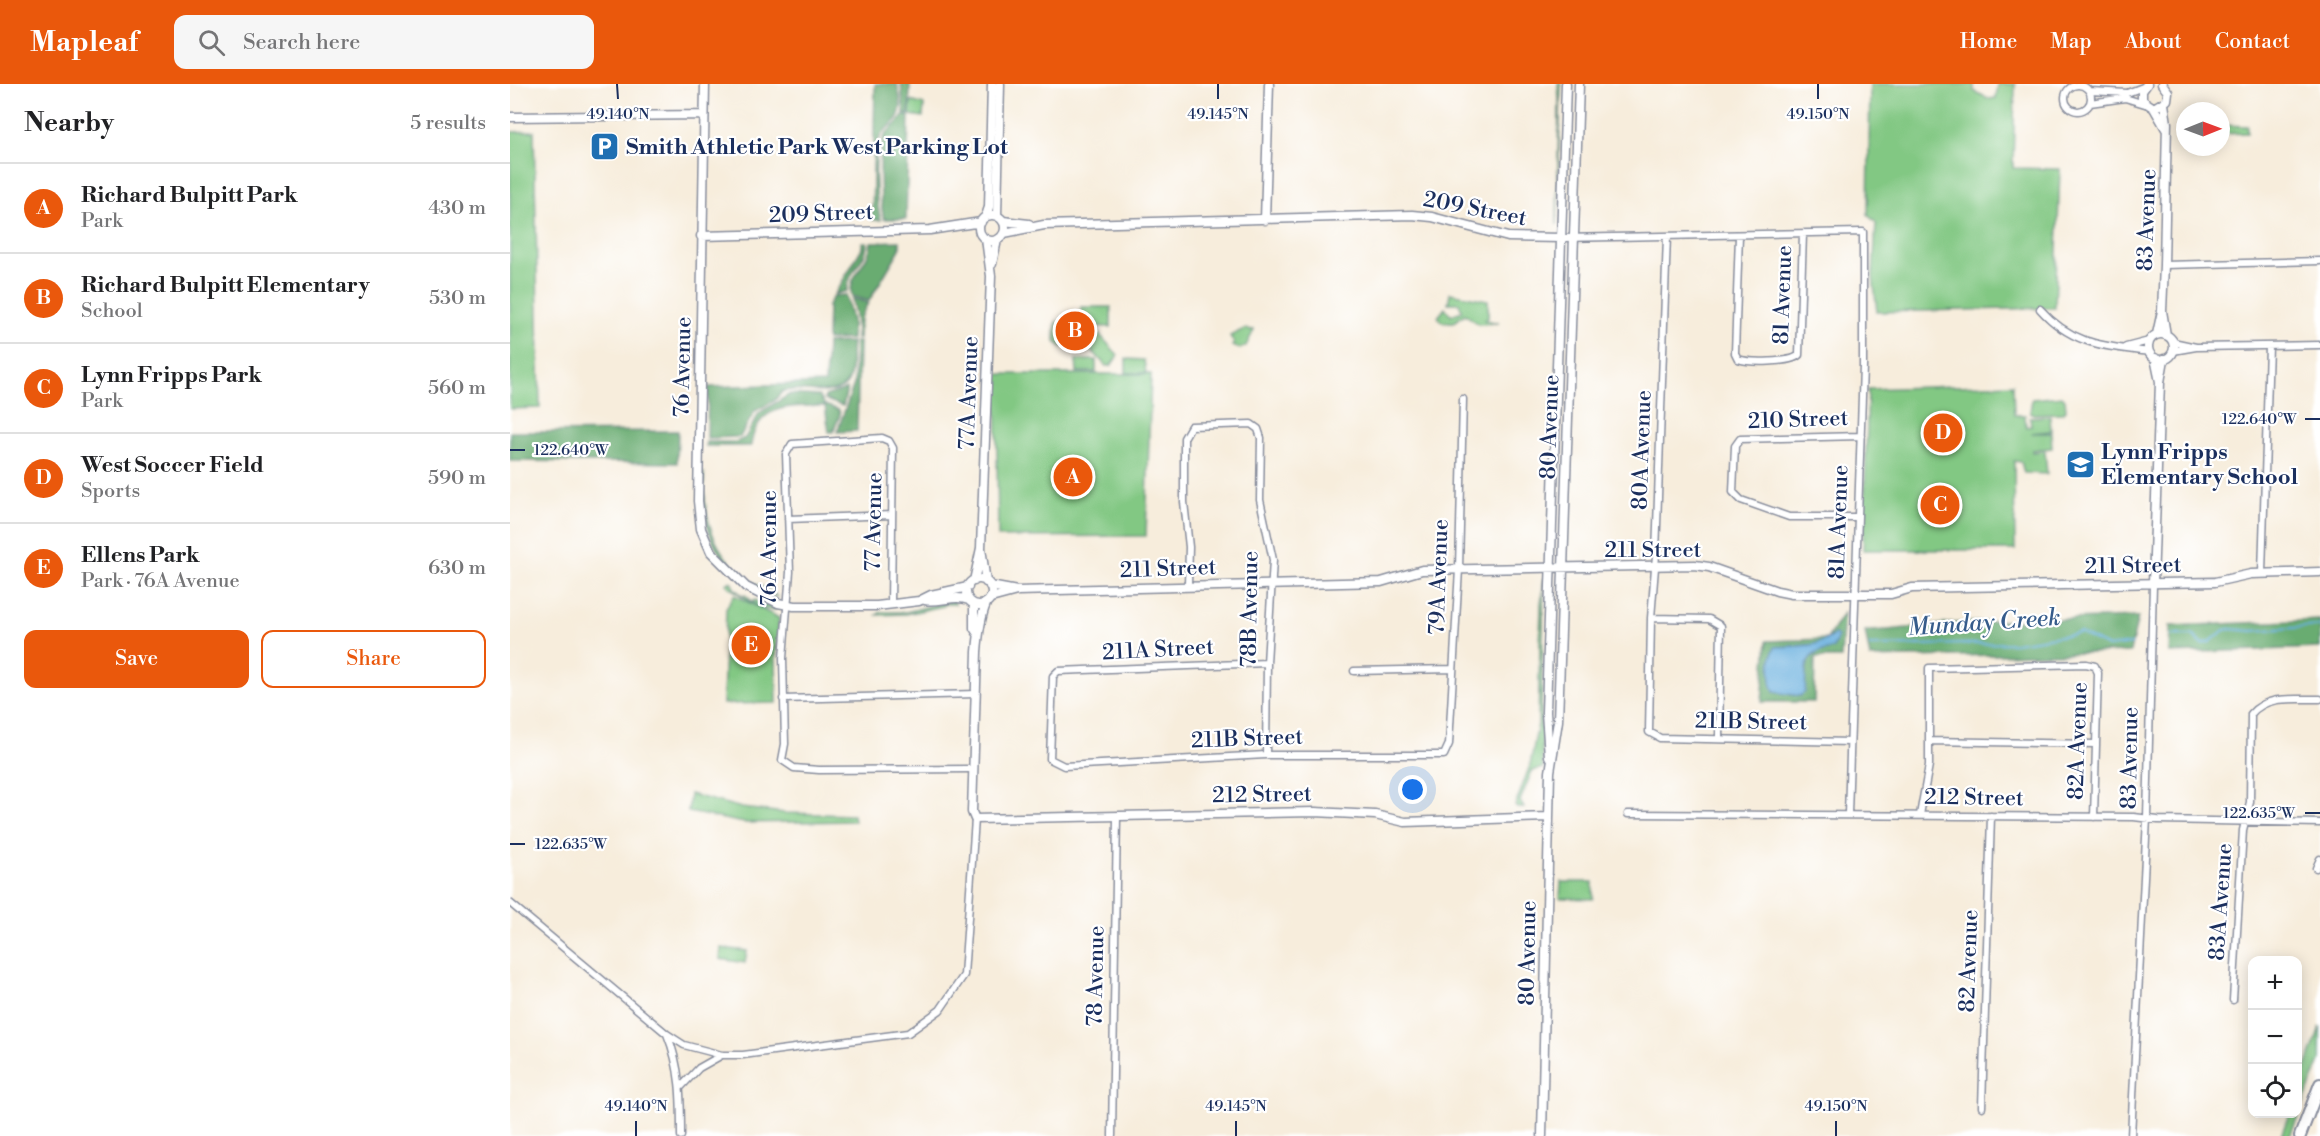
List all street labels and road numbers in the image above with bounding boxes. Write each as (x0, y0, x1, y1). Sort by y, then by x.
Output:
street label: 83 Avenue (2132, 168, 2162, 272)
street label: 209 Street (1421, 186, 1529, 232)
street label: 209 Street (768, 199, 874, 229)
street label: 81 Avenue (1768, 245, 1798, 345)
street label: 76 Avenue (669, 316, 697, 418)
street label: 77A Avenue (954, 335, 984, 451)
street label: 80 Avenue (1535, 374, 1565, 480)
street label: 80A Avenue (1626, 389, 1658, 511)
street label: 210 Street (1747, 405, 1849, 435)
street label: 81A Avenue (1824, 464, 1854, 580)
street label: 77 Avenue (860, 472, 888, 572)
street label: 76A Avenue (756, 490, 783, 606)
street label: 79A Avenue (1423, 518, 1455, 636)
street label: 211 Street (1605, 537, 1702, 564)
street label: 78B Avenue (1235, 550, 1265, 668)
street label: 211 Street (2084, 552, 2182, 580)
street label: 211 Street (1119, 554, 1217, 584)
street label: 211A Street (1101, 634, 1215, 666)
street label: 82A Avenue (2062, 681, 2094, 801)
street label: 83 Avenue (2116, 706, 2144, 810)
street label: 211B Street (1695, 708, 1808, 736)
street label: 211B Street (1190, 724, 1304, 754)
street label: 212 Street (1212, 781, 1312, 809)
street label: 212 Street (1924, 784, 2024, 812)
street label: 83A Avenue (2203, 842, 2239, 962)
street label: 80 Avenue (1514, 900, 1542, 1006)
street label: 82 Avenue (1954, 909, 1984, 1013)
street label: 78 Avenue (1082, 925, 1110, 1027)

